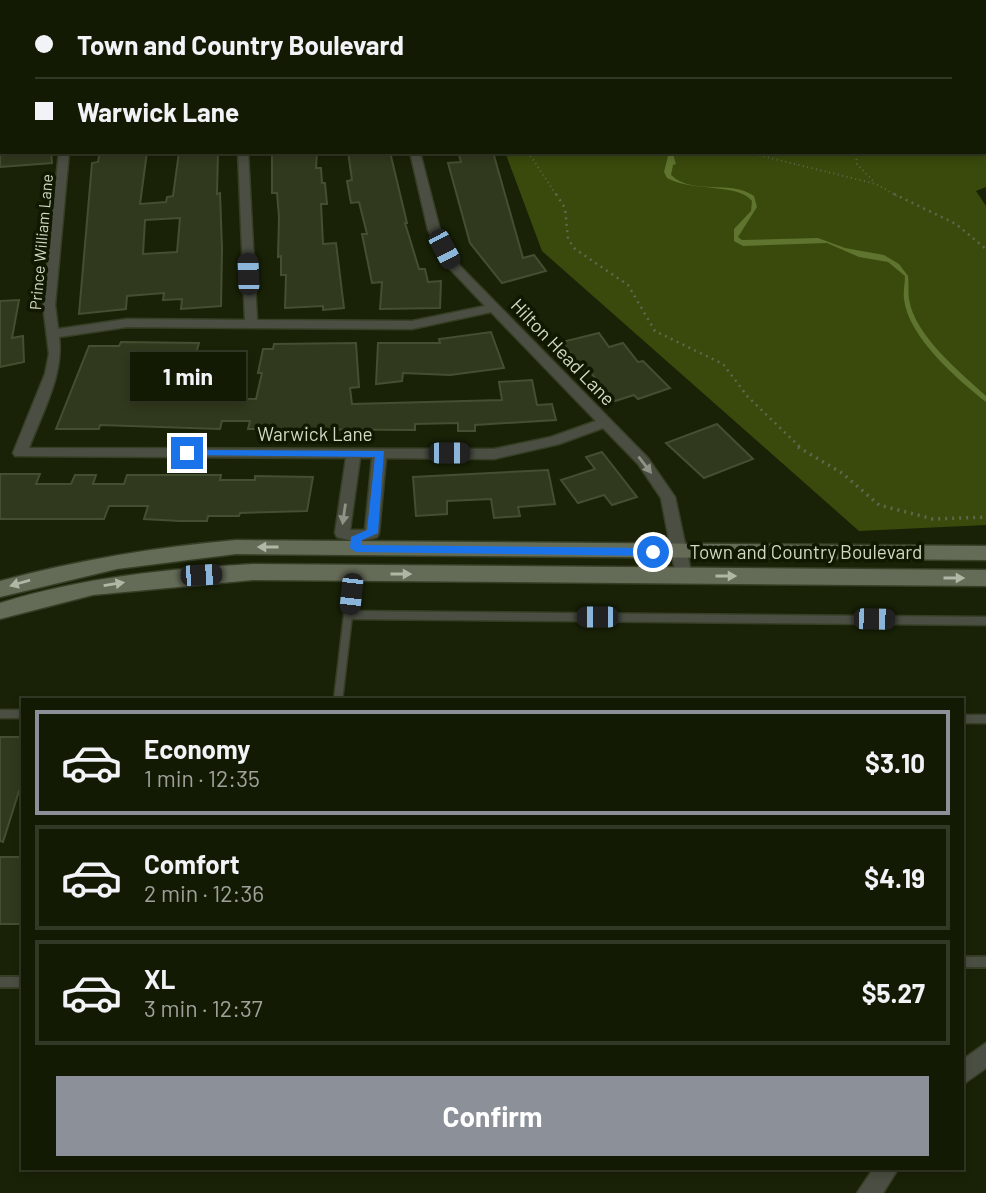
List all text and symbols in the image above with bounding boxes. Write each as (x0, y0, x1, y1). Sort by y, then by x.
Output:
text: Town and Country Boulevard (77, 29, 404, 60)
text: Warwick Lane (77, 96, 239, 127)
street label: Prince William Lane (25, 173, 56, 311)
car (425, 226, 464, 272)
car (237, 253, 260, 295)
street label: Hilton Head Lane (507, 293, 620, 410)
callout: 1 min (129, 351, 245, 400)
text: 1 min (163, 362, 213, 390)
street label: Warwick Lane (257, 422, 373, 445)
route end (171, 437, 203, 469)
car (429, 443, 471, 464)
one-way arrow (637, 456, 652, 474)
one-way arrow (339, 503, 350, 525)
route start (637, 536, 669, 568)
street label: Town and Country Boulevard (690, 540, 922, 563)
one-way arrow (257, 541, 279, 553)
car (180, 563, 223, 587)
one-way arrow (390, 568, 412, 580)
one-way arrow (715, 571, 737, 582)
car (339, 572, 364, 616)
one-way arrow (943, 572, 965, 584)
one-way arrow (9, 578, 30, 588)
one-way arrow (103, 578, 125, 589)
car (577, 607, 619, 628)
car (853, 608, 896, 630)
icon: car (60, 731, 123, 794)
text: Economy (144, 733, 250, 764)
text: $3.10 (865, 747, 925, 778)
text: 1 min · 12:35 (144, 764, 260, 792)
icon: car (60, 846, 123, 909)
text: Comfort (144, 848, 240, 879)
text: $4.19 (864, 862, 925, 893)
text: 2 min · 12:36 (144, 879, 264, 907)
icon: car (60, 961, 123, 1024)
text: XL (144, 963, 175, 994)
text: $5.27 (862, 977, 925, 1008)
text: 3 min · 12:37 (144, 994, 263, 1022)
button: Confirm (56, 1076, 929, 1156)

